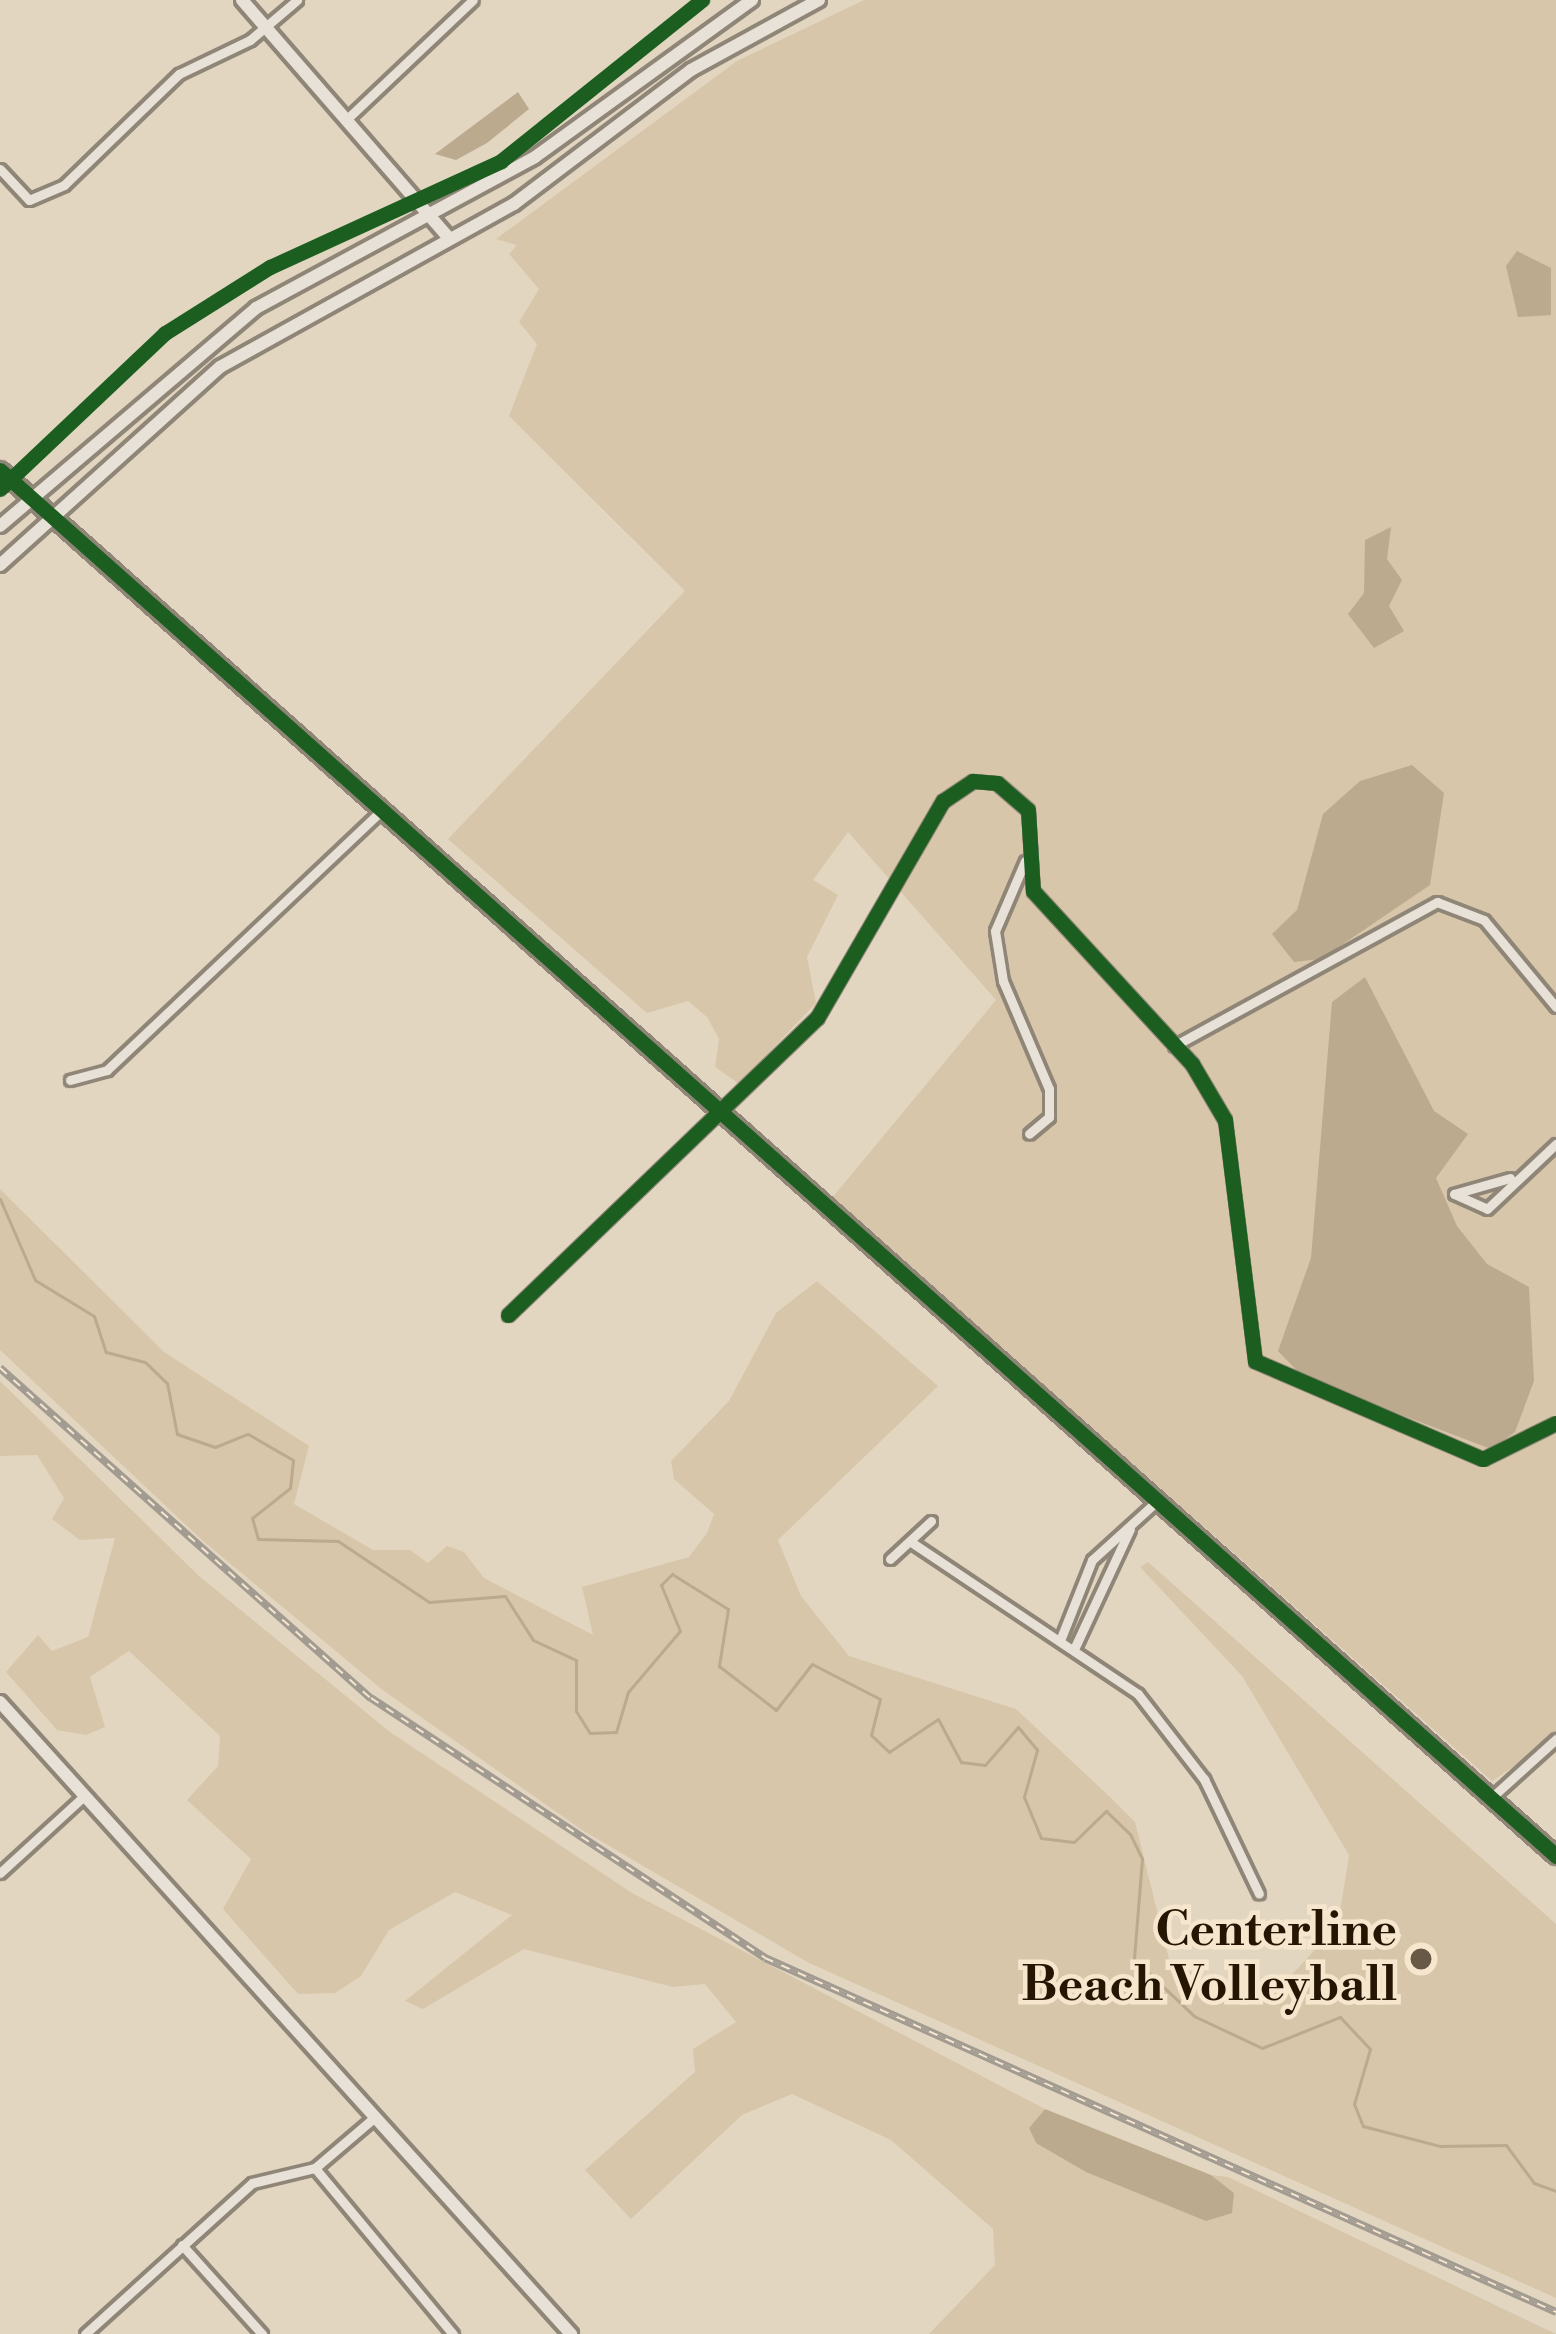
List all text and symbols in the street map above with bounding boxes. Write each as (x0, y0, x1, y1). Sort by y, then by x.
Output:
place label: Centerline Beach Volleyball (1021, 1902, 1397, 2015)
marker: Centerline Beach Volleyball (1408, 1946, 1434, 1972)

